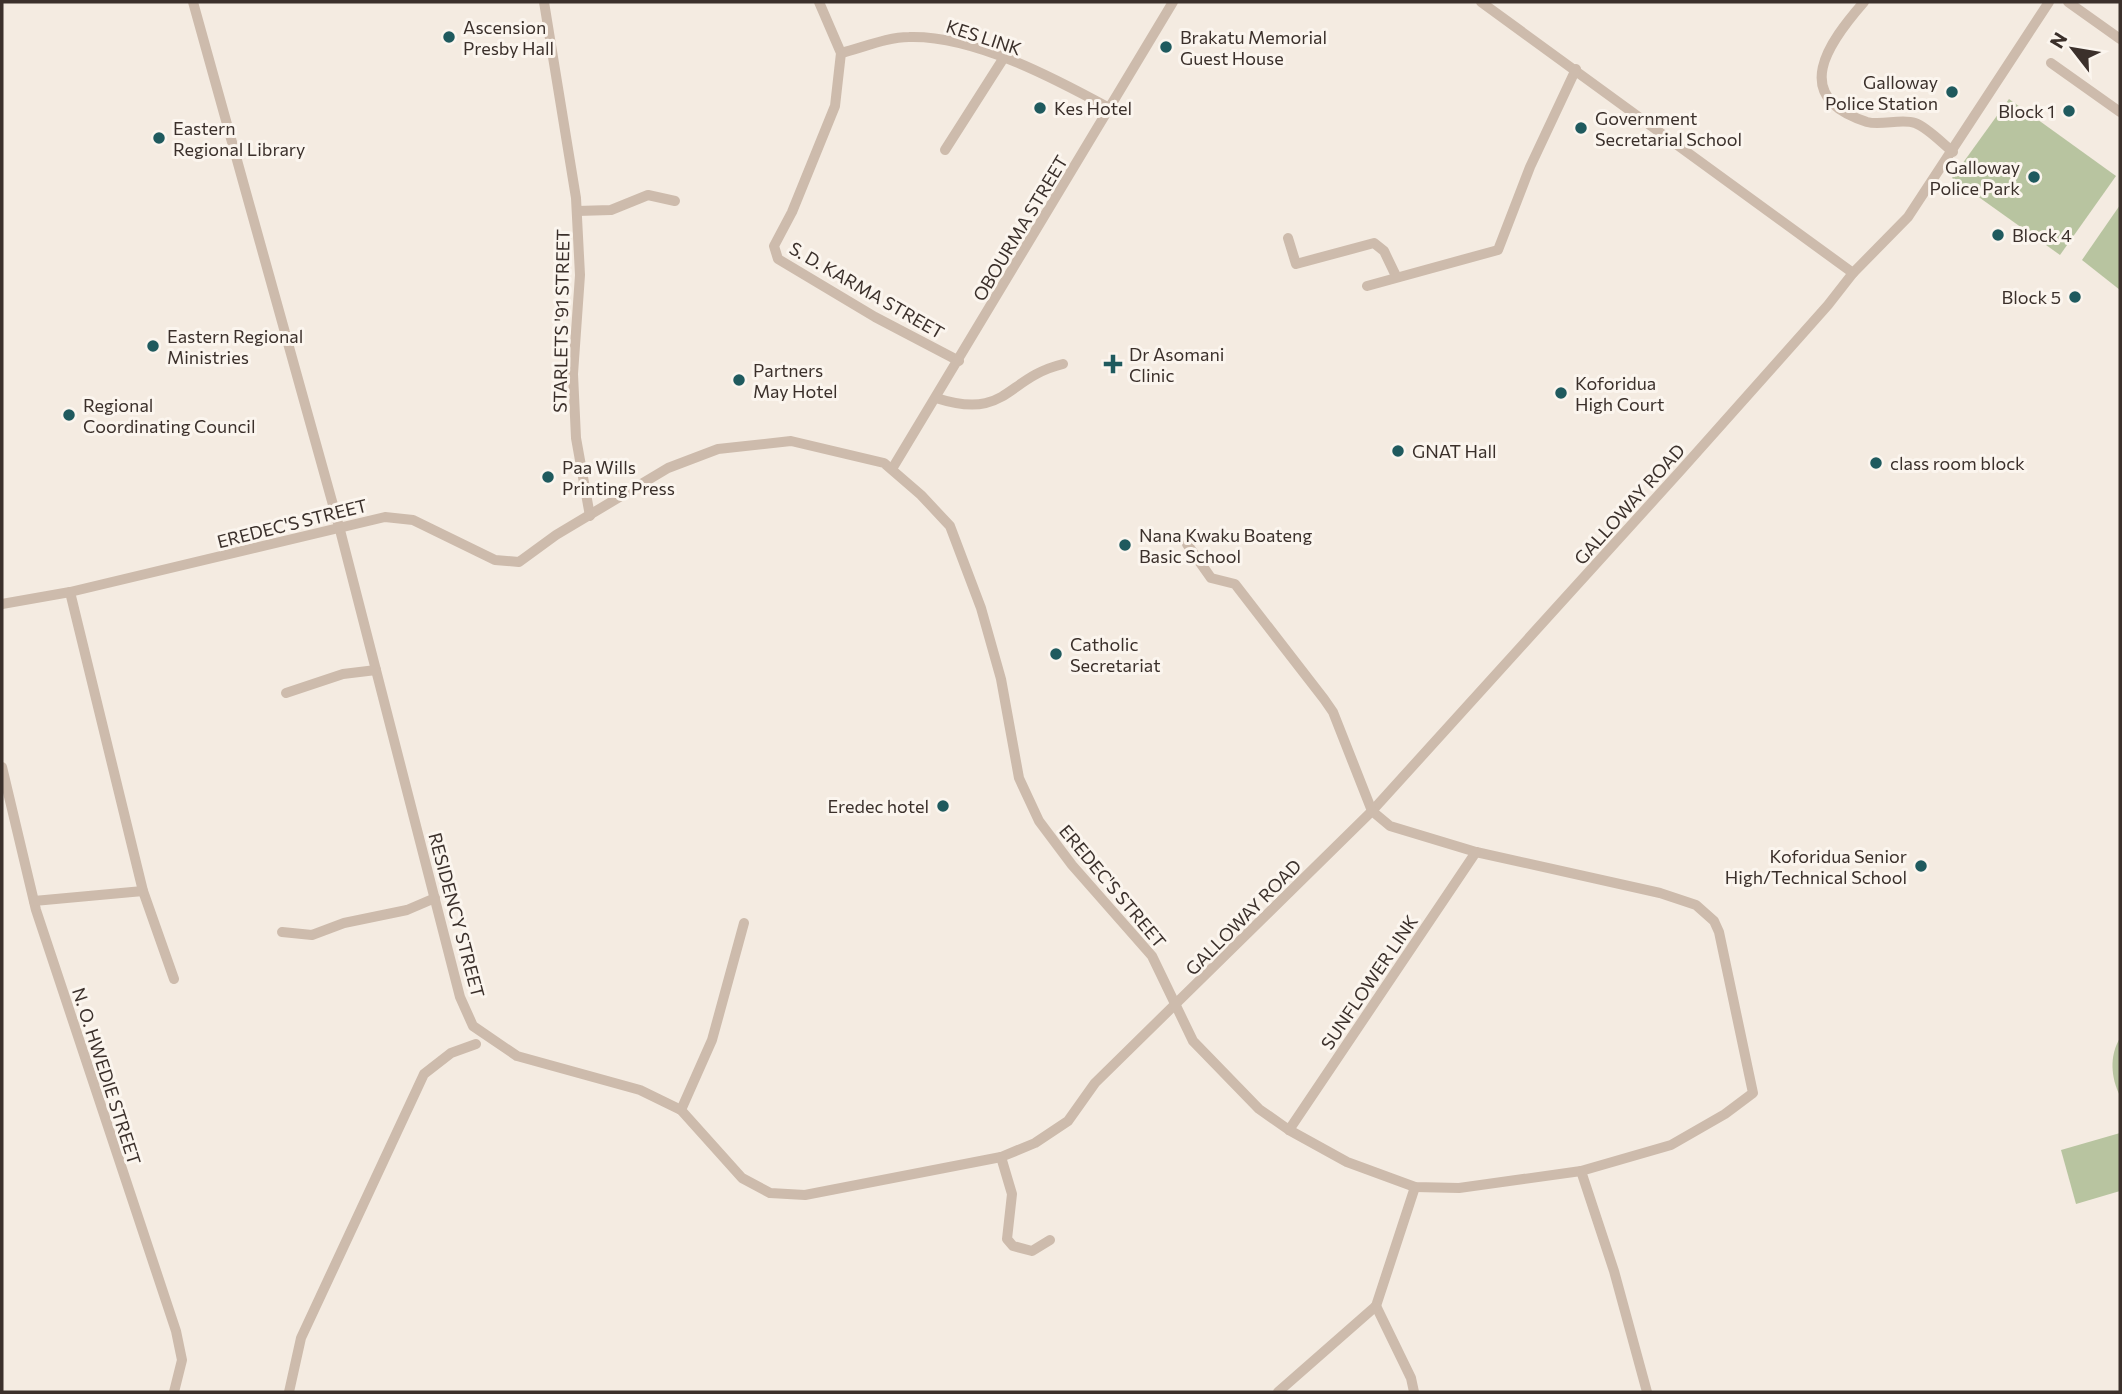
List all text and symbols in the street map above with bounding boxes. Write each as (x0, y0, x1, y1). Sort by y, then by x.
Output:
north arrow (2038, 14, 2108, 84)
street label: KES LINK (944, 15, 1024, 59)
place label: Ascension Presby Hall (463, 16, 554, 59)
place label: Brakatu Memorial Guest House (1180, 26, 1327, 69)
text: N (2044, 28, 2072, 52)
marker: Ascension Presby Hall (441, 29, 457, 45)
marker: Brakatu Memorial Guest House (1158, 39, 1174, 55)
place label: Galloway Police Station (1825, 71, 1938, 114)
marker: Galloway Police Station (1944, 84, 1960, 100)
place label: Kes Hotel (1054, 97, 1132, 119)
marker: Kes Hotel (1032, 100, 1048, 116)
place label: Block 1 (1998, 100, 2055, 122)
marker: Block 1 (2061, 103, 2077, 119)
place label: Government Secretarial School (1595, 107, 1742, 150)
place label: Eastern Regional Library (173, 117, 305, 160)
marker: Government Secretarial School (1573, 120, 1589, 136)
marker: Eastern Regional Library (151, 130, 167, 146)
street label: OBOURMA STREET (968, 151, 1072, 305)
place label: Galloway Police Park (1930, 156, 2020, 199)
marker: Galloway Police Park (2026, 169, 2042, 185)
place label: Block 4 (2012, 224, 2072, 246)
marker: Block 4 (1990, 227, 2006, 243)
street label: STARLETS '91 STREET (548, 229, 574, 413)
street label: S. D. KARMA STREET (786, 237, 948, 343)
place label: Block 5 (2002, 286, 2061, 308)
marker: Block 5 (2067, 289, 2083, 305)
place label: Eastern Regional Ministries (167, 325, 303, 368)
marker: Eastern Regional Ministries (145, 338, 161, 354)
place label: Dr Asomani Clinic (1129, 343, 1224, 386)
marker: Dr Asomani Clinic (1103, 354, 1123, 374)
place label: Partners May Hotel (753, 359, 837, 402)
marker: Partners May Hotel (731, 372, 747, 388)
place label: Koforidua High Court (1575, 372, 1664, 415)
marker: Koforidua High Court (1553, 385, 1569, 401)
place label: Regional Coordinating Council (83, 394, 256, 437)
marker: Regional Coordinating Council (61, 407, 77, 423)
street label: GALLOWAY ROAD (1569, 439, 1689, 569)
place label: GNAT Hall (1412, 440, 1497, 462)
marker: GNAT Hall (1390, 443, 1406, 459)
place label: class room block (1890, 452, 2025, 474)
marker: class room block (1868, 455, 1884, 471)
place label: Paa Wills Printing Press (562, 456, 675, 499)
marker: Paa Wills Printing Press (540, 469, 556, 485)
street label: EREDEC'S STREET (215, 494, 369, 552)
place label: Nana Kwaku Boateng Basic School (1139, 524, 1312, 567)
marker: Nana Kwaku Boateng Basic School (1117, 537, 1133, 553)
place label: Catholic Secretariat (1070, 633, 1161, 676)
marker: Catholic Secretariat (1048, 646, 1064, 662)
place label: Eredec hotel (827, 795, 929, 817)
marker: Eredec hotel (935, 798, 951, 814)
street label: EREDEC'S STREET (1055, 820, 1171, 952)
street label: RESIDENCY STREET (424, 830, 490, 1000)
place label: Koforidua Senior High/Technical School (1725, 845, 1907, 888)
street label: GALLOWAY ROAD (1180, 854, 1306, 980)
marker: Koforidua Senior High/Technical School (1913, 858, 1929, 874)
street label: SUNFLOWER LINK (1316, 911, 1422, 1053)
street label: N. O. HWEDIE STREET (68, 985, 146, 1167)

